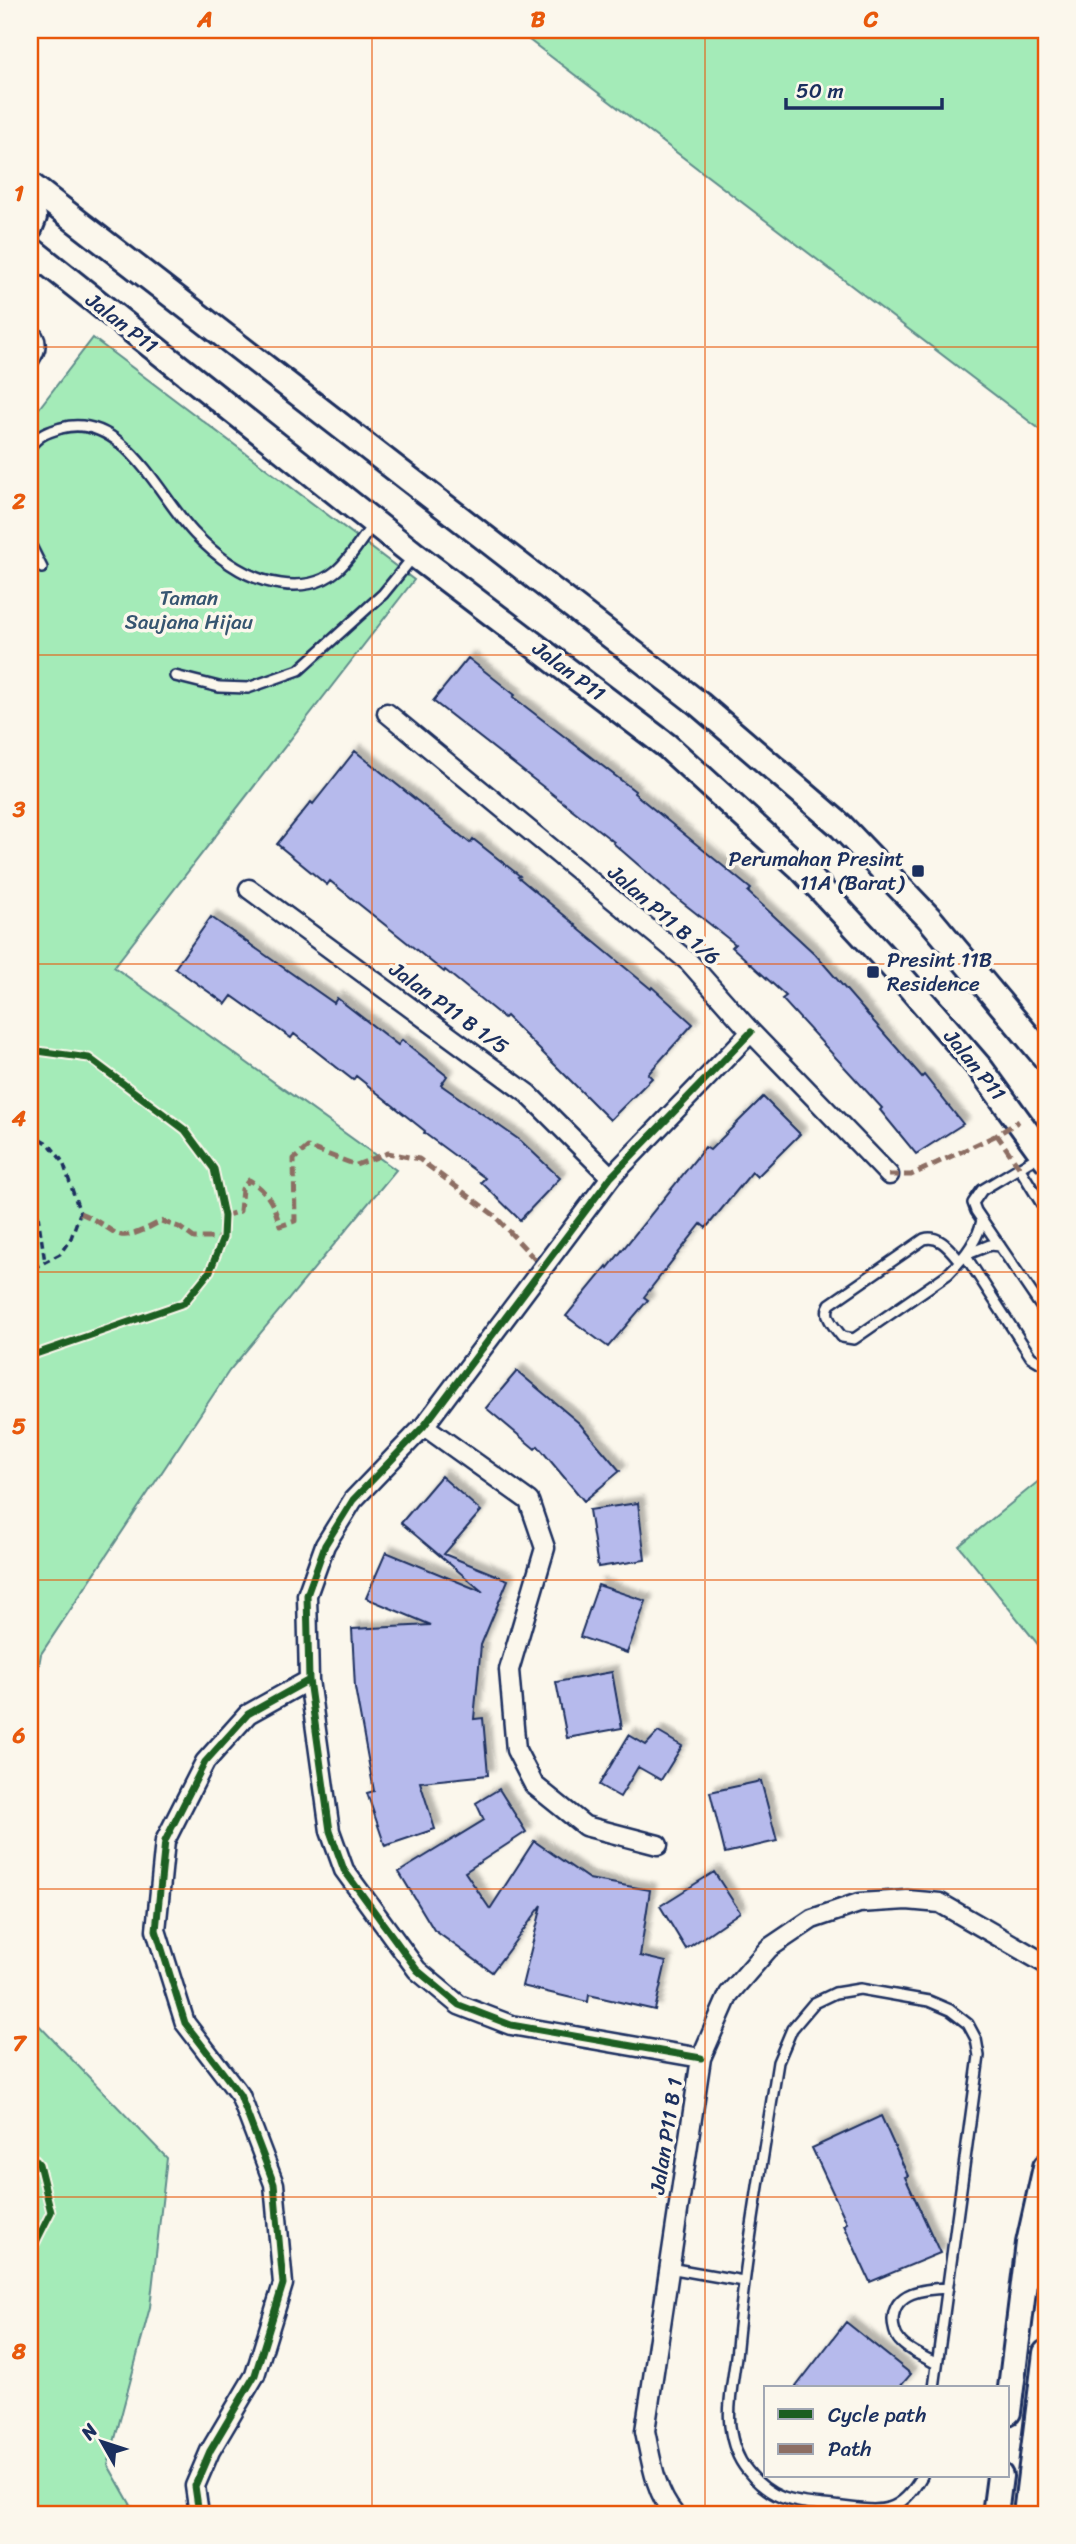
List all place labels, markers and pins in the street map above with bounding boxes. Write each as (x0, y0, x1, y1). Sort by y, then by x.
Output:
place label: Perumahan Presint 11A (Barat) (729, 840, 906, 902)
marker: Perumahan Presint 11A (Barat) (910, 863, 926, 879)
place label: Presint 11B Residence (887, 941, 992, 1003)
marker: Presint 11B Residence (865, 964, 881, 980)

